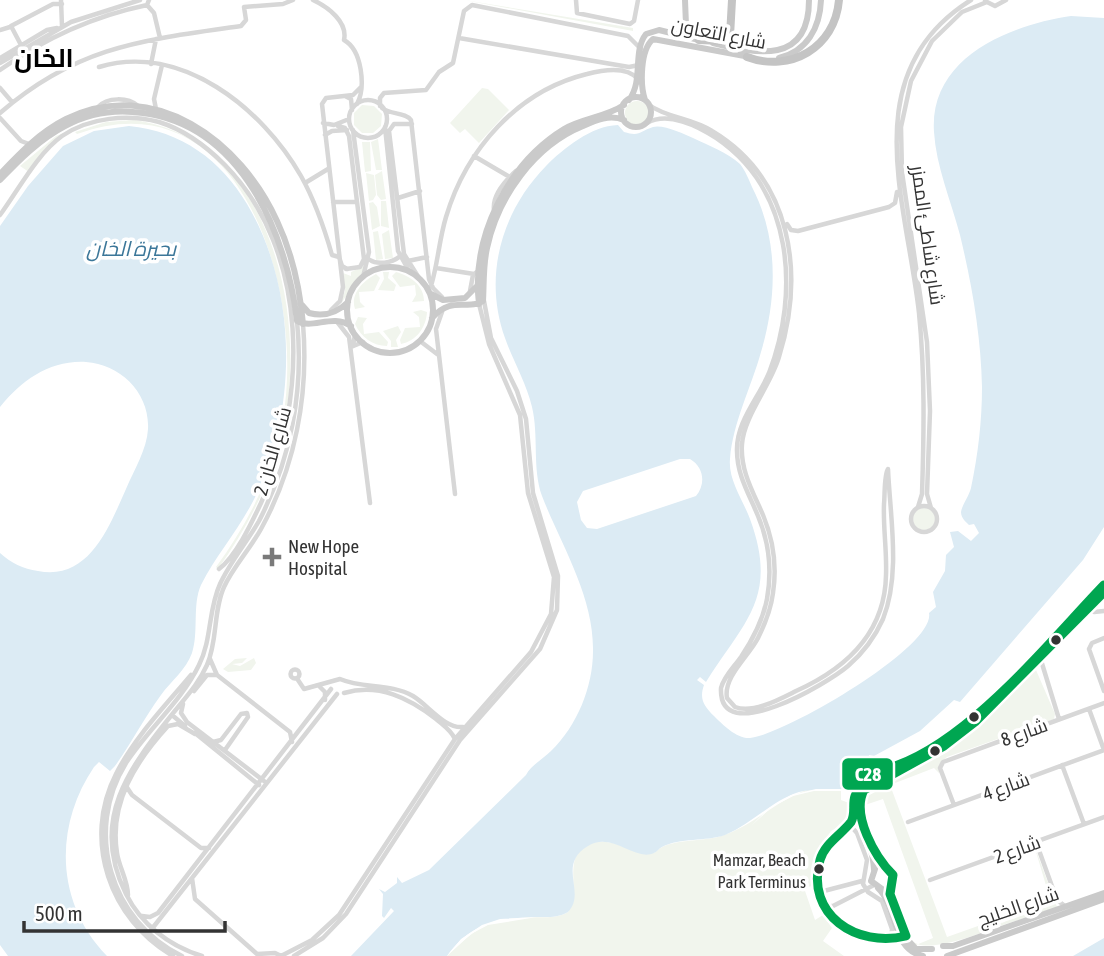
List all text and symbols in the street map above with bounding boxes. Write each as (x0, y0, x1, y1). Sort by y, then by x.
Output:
street label: شارع التعاون (669, 13, 768, 56)
district label: الخان (14, 43, 74, 73)
street label: شارع شاطئ الممزر (904, 163, 949, 307)
water label: بحيرة الخان (86, 236, 177, 262)
street label: شارع الخان 2 (249, 404, 298, 499)
place label: New Hope Hospital (288, 535, 359, 579)
marker: New Hope Hospital (262, 547, 282, 567)
unlabelled marker (1049, 633, 1063, 647)
unlabelled marker (967, 710, 981, 724)
street label: شارع 8 (998, 713, 1052, 753)
unlabelled marker (928, 744, 942, 758)
line badge: C28 (841, 757, 894, 791)
text: C28 (855, 763, 881, 785)
street label: شارع 4 (980, 767, 1034, 807)
street label: شارع 2 (991, 830, 1045, 870)
place label: Mamzar, Beach Park Terminus (713, 850, 806, 892)
marker: Mamzar, Beach Park Terminus (812, 862, 826, 876)
street label: شارع الخليج (974, 882, 1063, 933)
scale bar (24, 890, 226, 934)
text: 500 m (35, 901, 83, 925)

